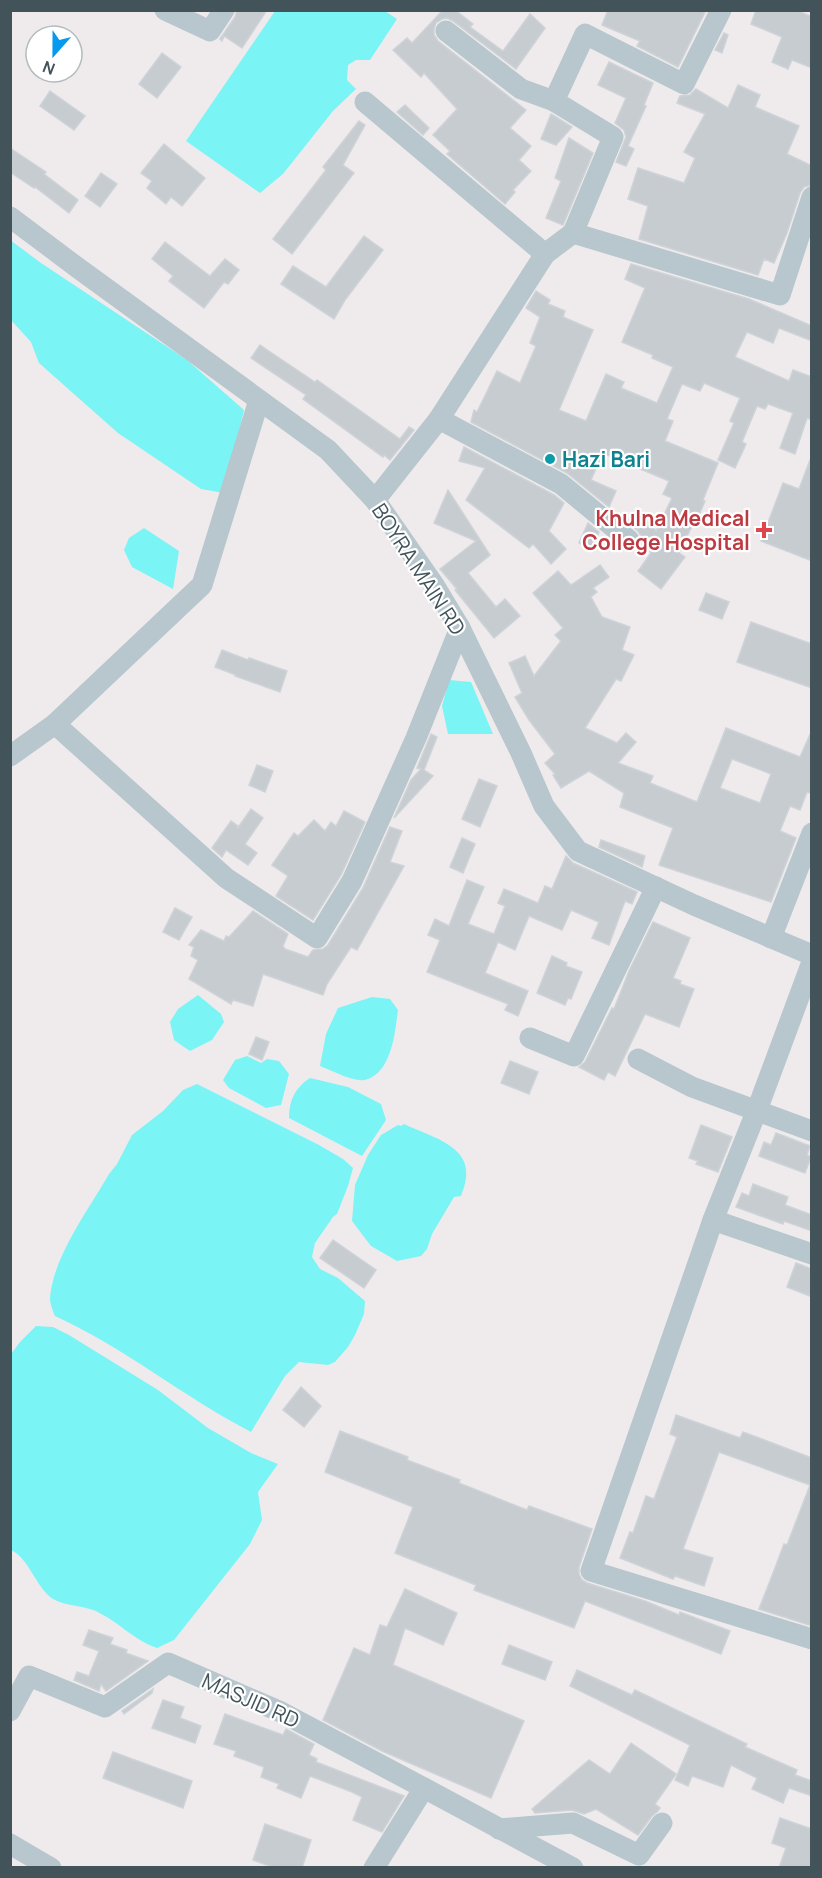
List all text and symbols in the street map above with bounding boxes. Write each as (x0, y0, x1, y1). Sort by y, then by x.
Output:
north arrow (24, 24, 84, 84)
text: N (39, 56, 58, 80)
place label: Hazi Bari (562, 445, 650, 473)
marker: Hazi Bari (543, 452, 557, 466)
street label: BOYRA MAIN RD (366, 498, 472, 640)
place label: Khulna Medical College Hospital (582, 504, 750, 556)
marker: Khulna Medical College Hospital (755, 521, 773, 539)
street label: MASJID RD (198, 1666, 304, 1734)

